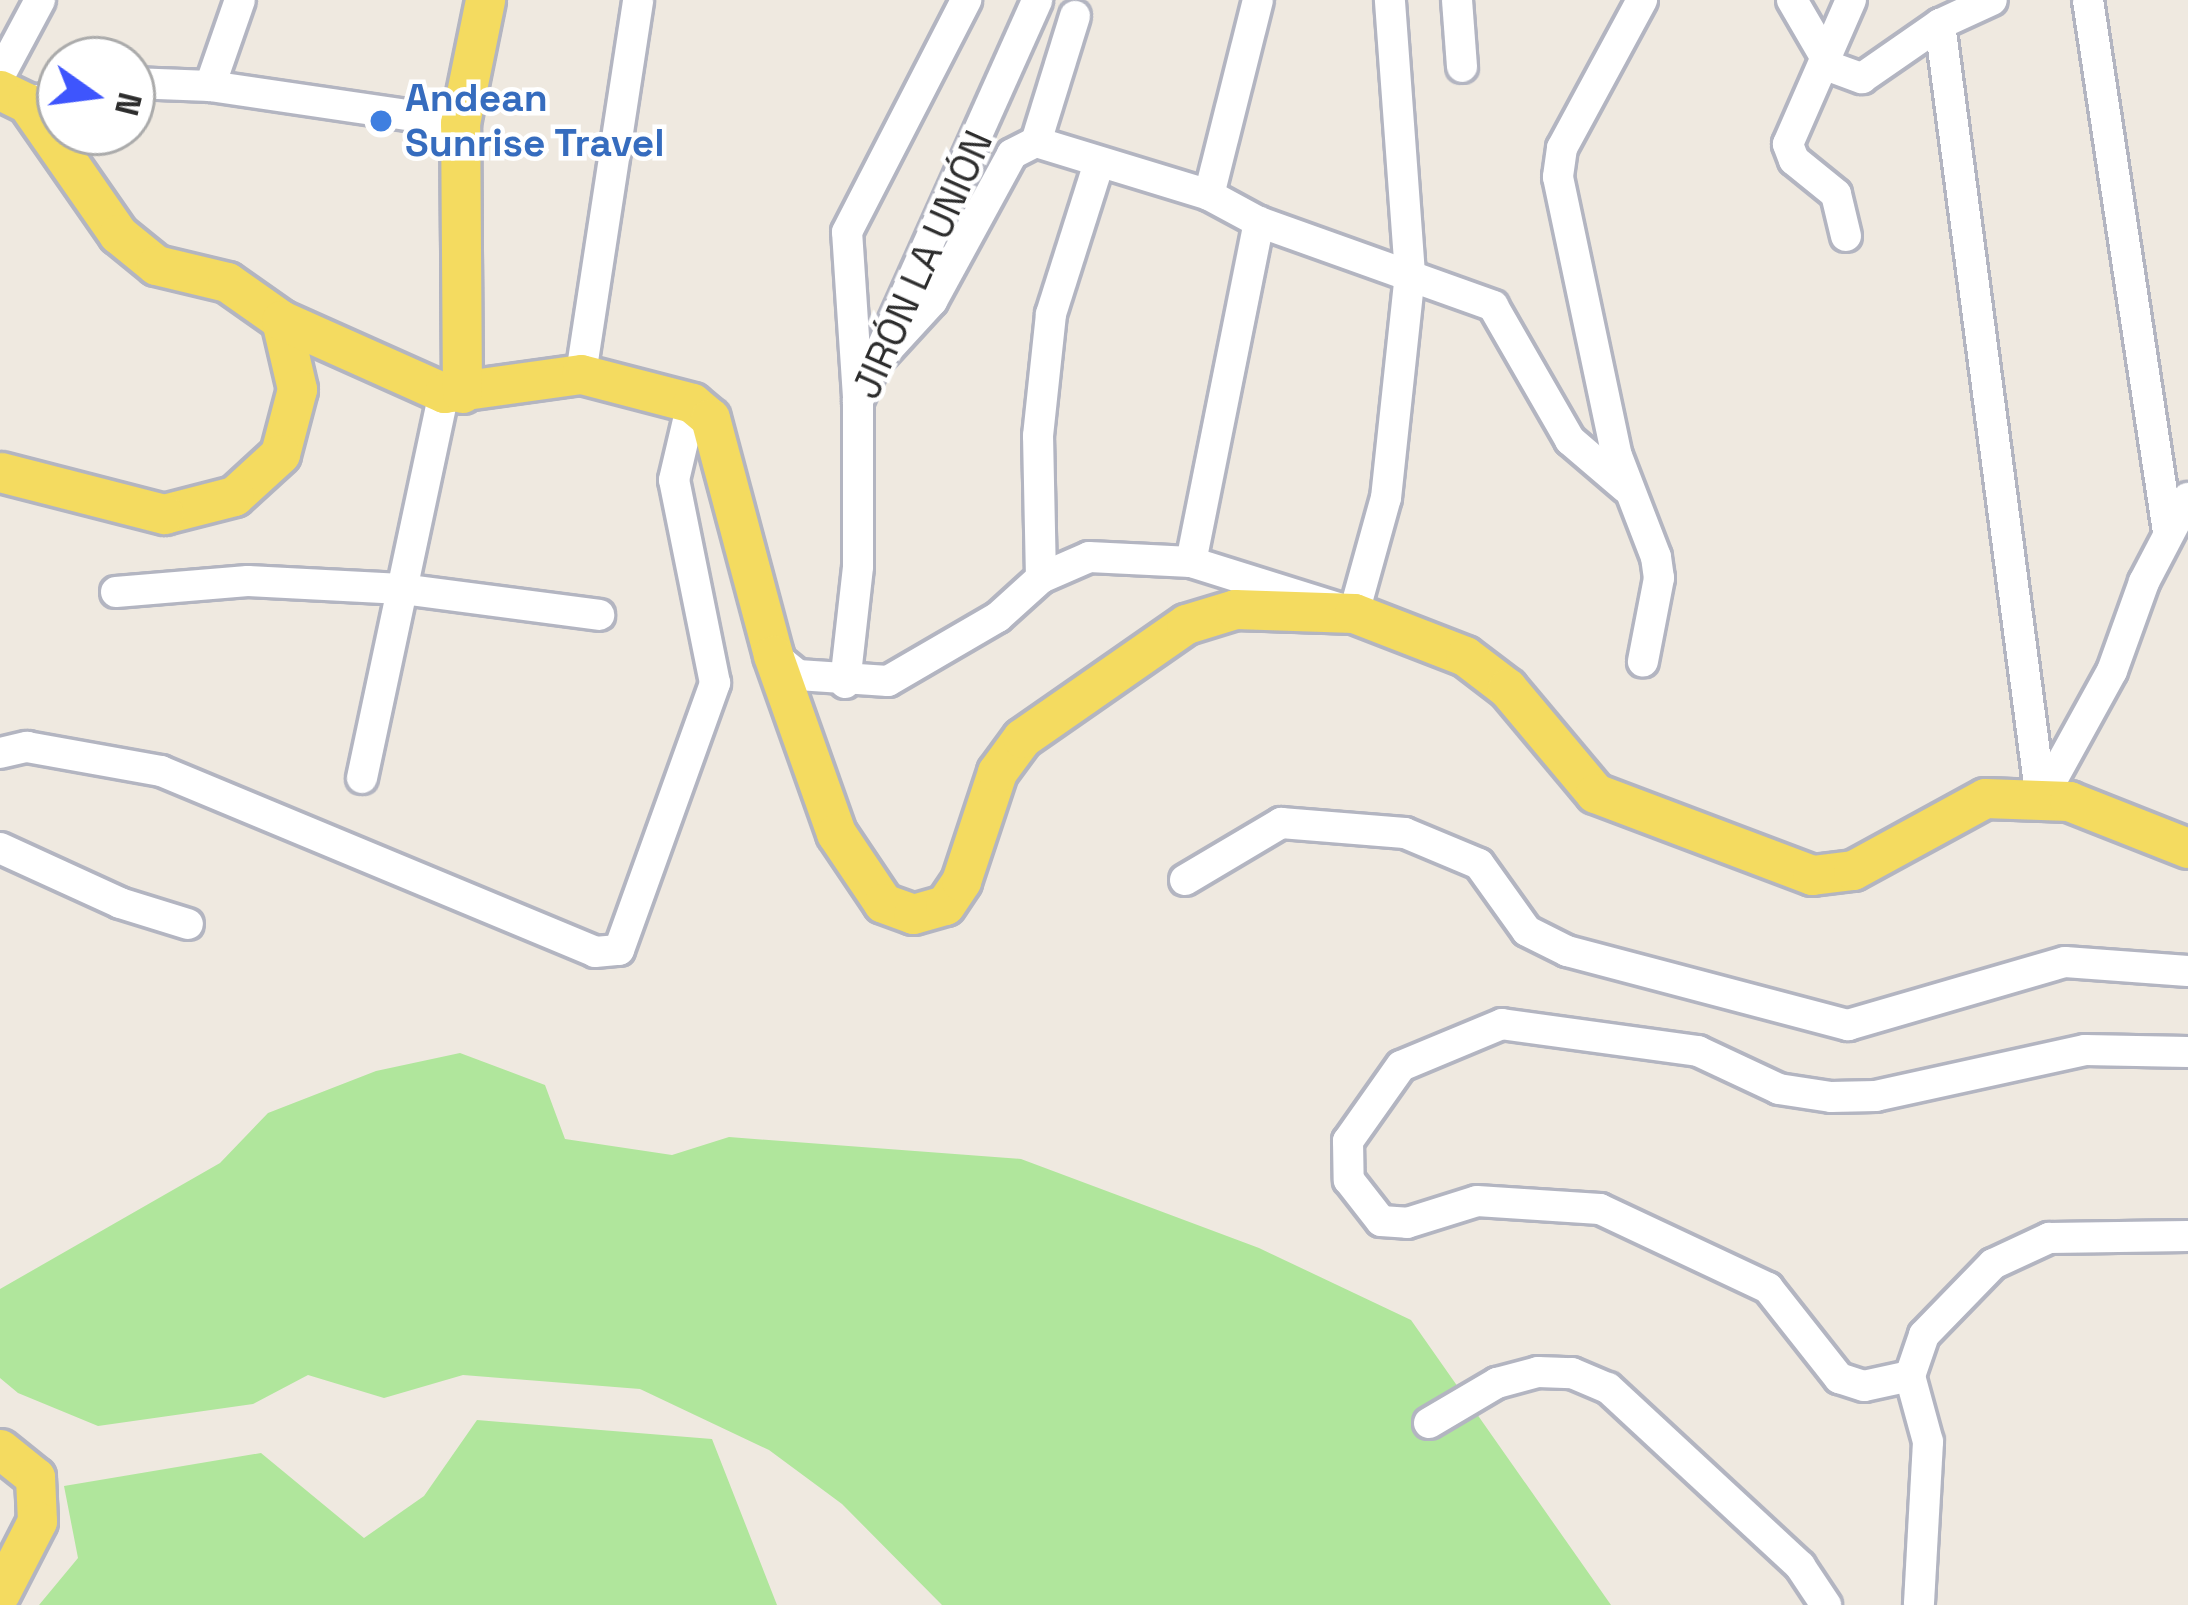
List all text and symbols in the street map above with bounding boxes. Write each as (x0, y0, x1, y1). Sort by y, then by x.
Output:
north arrow (36, 36, 156, 156)
place label: Andean Sunrise Travel (405, 76, 666, 167)
text: N (105, 88, 151, 120)
marker: Andean Sunrise Travel (368, 108, 394, 134)
street label: JIRÓN LA UNIÓN (843, 124, 1003, 406)

